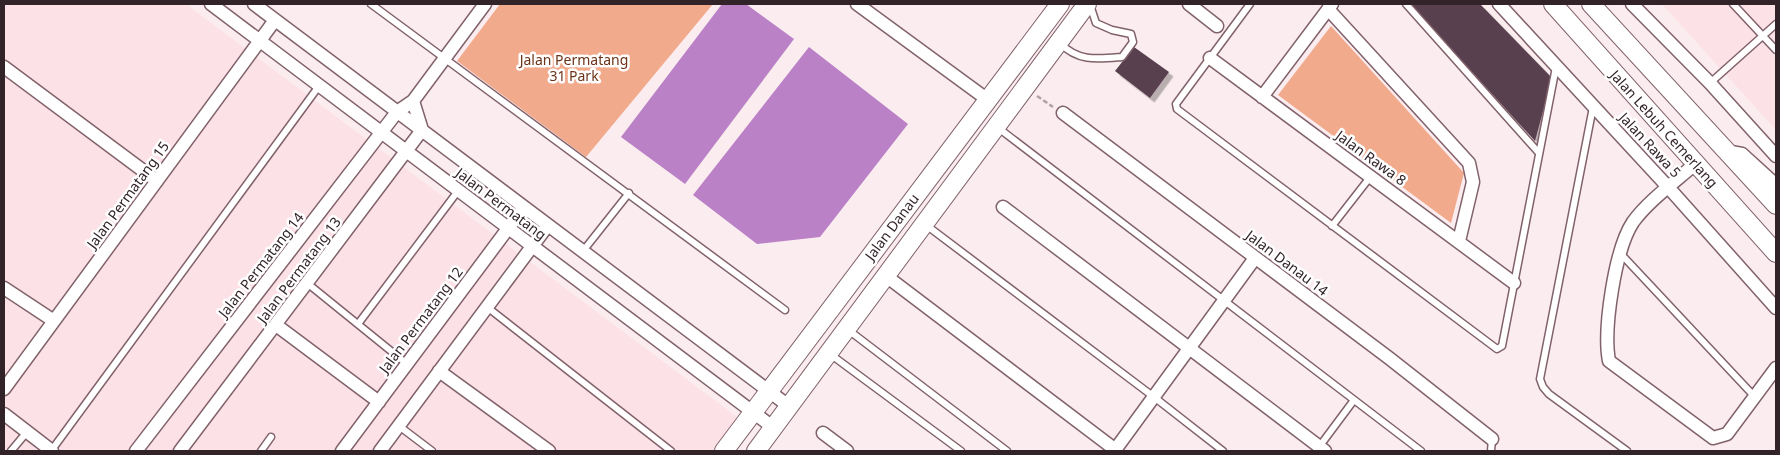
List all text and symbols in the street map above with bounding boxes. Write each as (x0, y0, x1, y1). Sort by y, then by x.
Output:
park label: Jalan Permatang 31 Park (518, 50, 628, 85)
street label: Jalan Lebuh Cemerlang (1605, 64, 1722, 192)
street label: Jalan Rawa 5 (1614, 107, 1685, 181)
street label: Jalan Rawa 8 (1331, 124, 1410, 190)
street label: Jalan Permatang 15 (81, 137, 173, 254)
street label: Jalan Permatang (451, 162, 550, 244)
street label: Jalan Danau (859, 190, 923, 265)
street label: Jalan Permatang 14 (212, 208, 308, 323)
street label: Jalan Permatang 13 (251, 213, 345, 328)
street label: Jalan Danau 14 (1241, 224, 1332, 300)
street label: Jalan Permatang 12 (373, 263, 467, 378)

